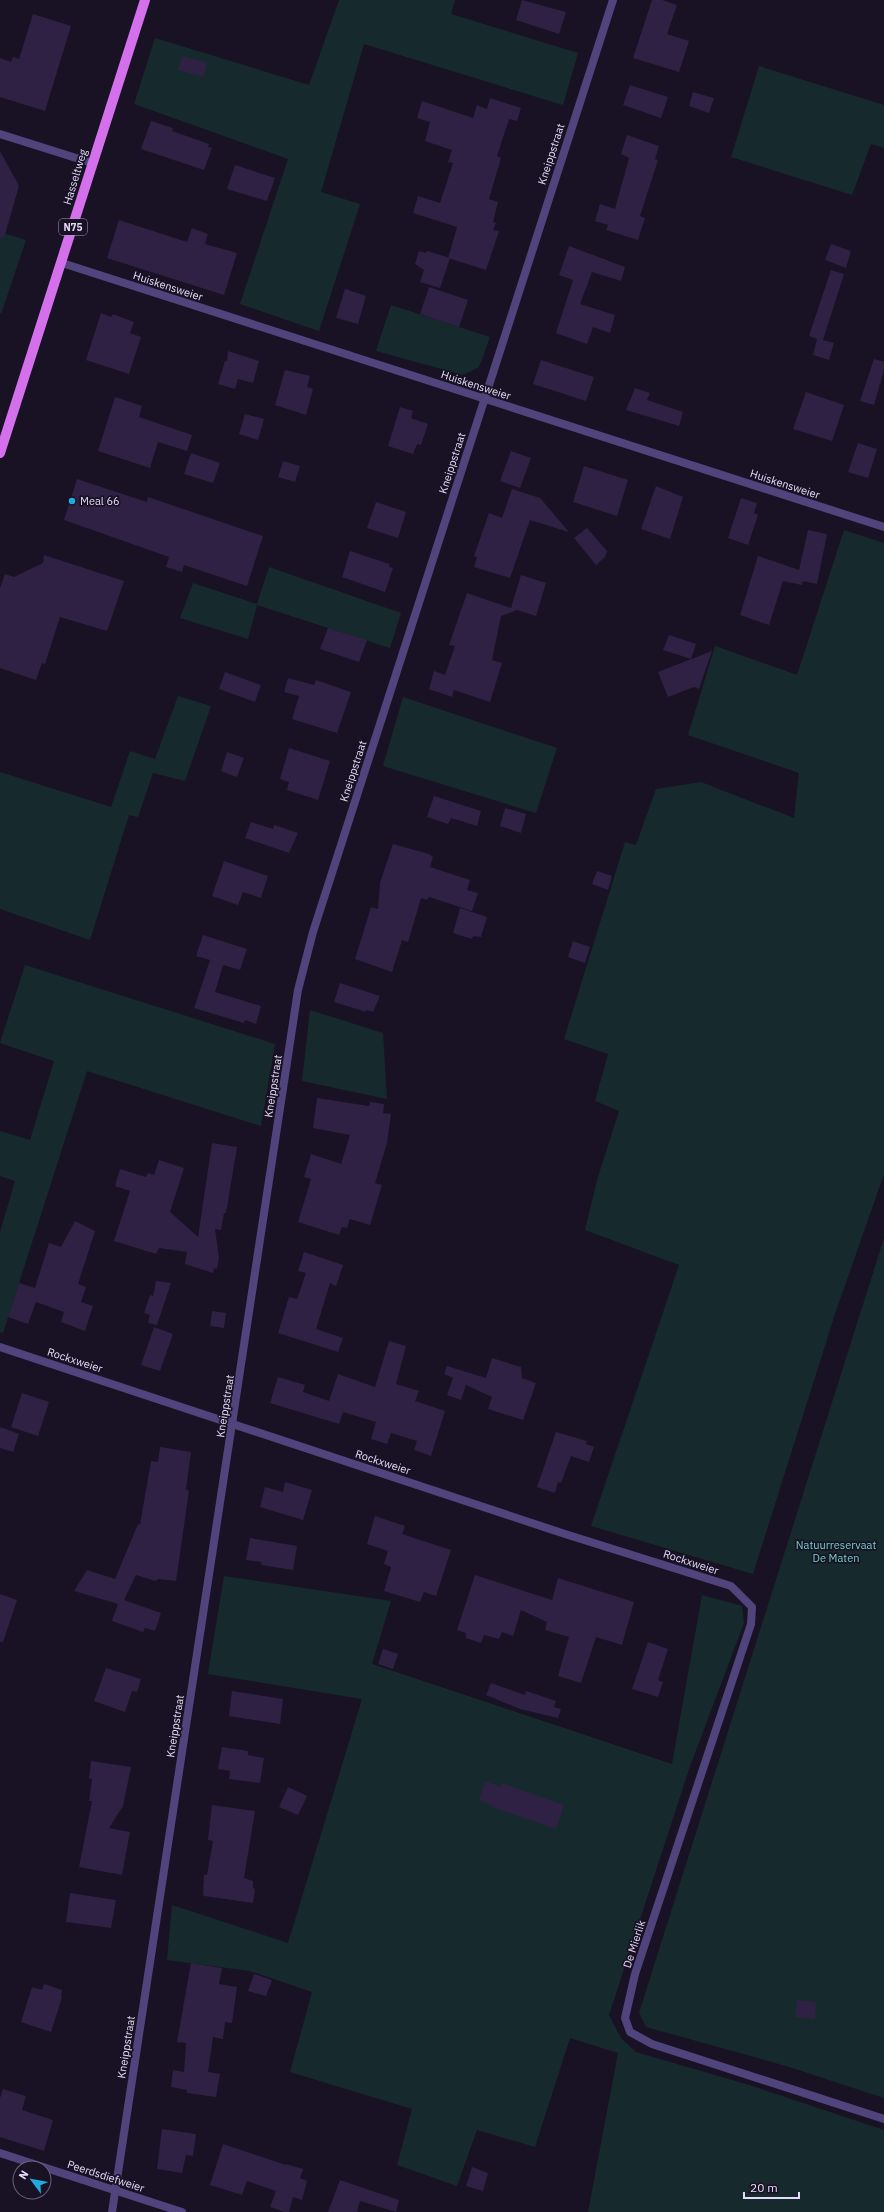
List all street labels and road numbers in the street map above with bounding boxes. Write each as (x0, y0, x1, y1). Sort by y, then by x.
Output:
street label: Kneippstraat (535, 122, 567, 186)
street label: Hasseltweg (60, 147, 90, 206)
road number: N75 (59, 219, 87, 235)
street label: Huiskensweier (131, 268, 205, 304)
street label: Huiskensweier (439, 367, 513, 403)
street label: Kneippstraat (436, 431, 468, 495)
street label: Huiskensweier (748, 466, 822, 502)
street label: Kneippstraat (337, 739, 369, 803)
street label: Kneippstraat (261, 1053, 285, 1118)
street label: Rockxweier (46, 1345, 104, 1375)
street label: Kneippstraat (213, 1373, 237, 1438)
street label: Rockxweier (354, 1447, 412, 1477)
street label: Rockxweier (662, 1547, 720, 1577)
street label: Kneippstraat (163, 1693, 187, 1758)
street label: De Mierlik (620, 1918, 648, 1970)
street label: Kneippstraat (114, 2014, 138, 2079)
street label: Peerdsdiefweier (66, 2157, 146, 2195)

